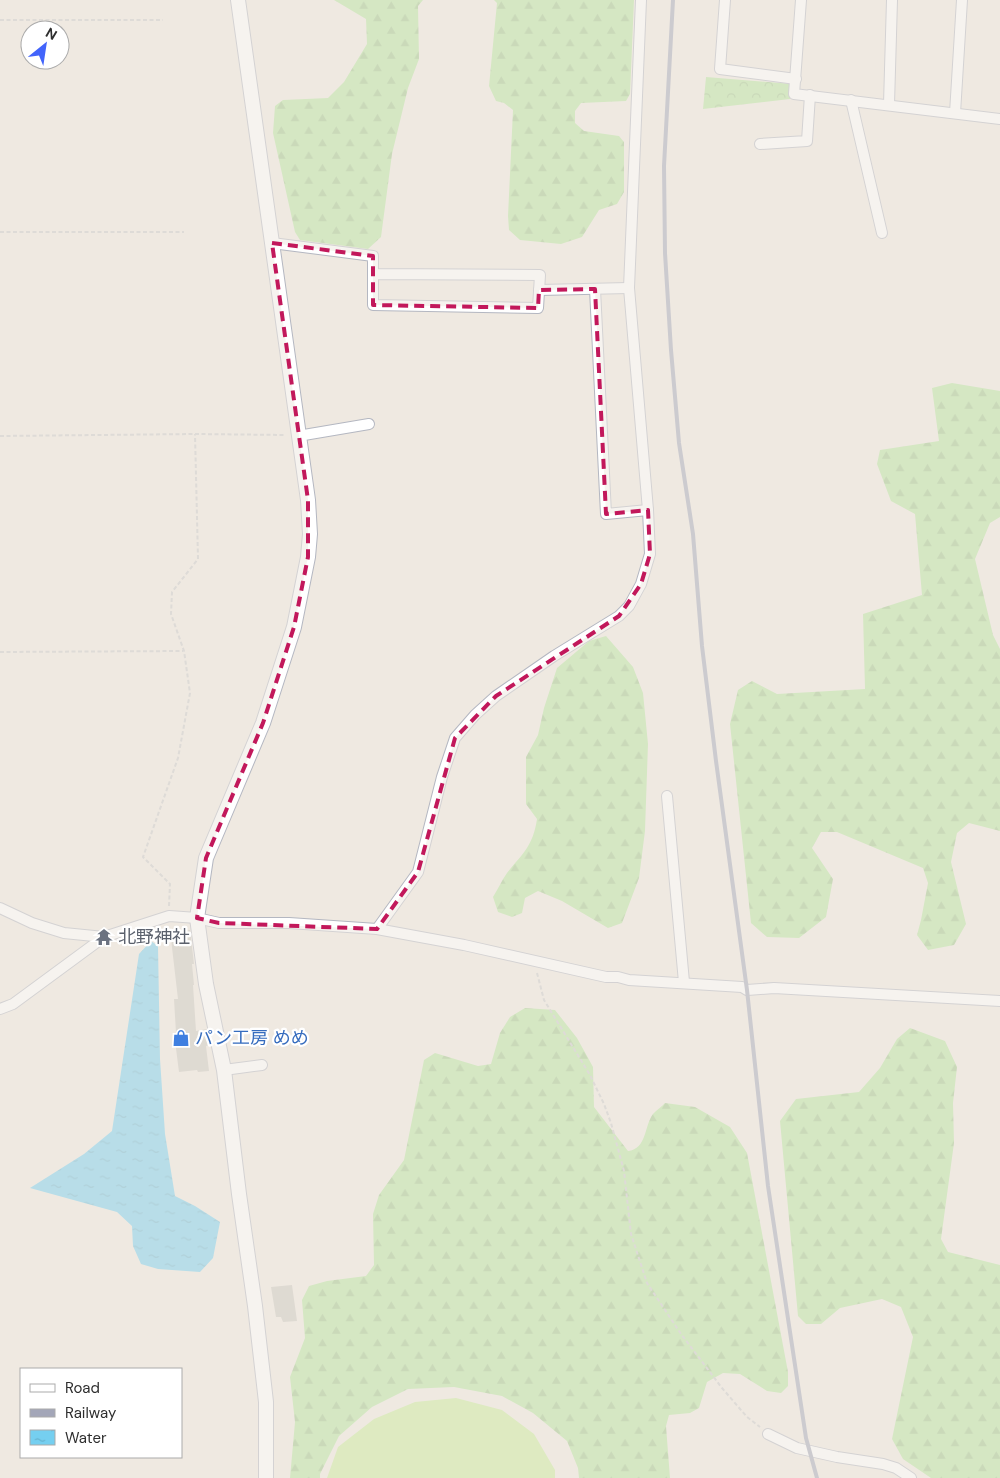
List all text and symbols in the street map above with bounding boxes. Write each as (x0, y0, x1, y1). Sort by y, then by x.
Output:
north arrow (20, 20, 70, 70)
text: N (43, 23, 60, 44)
place label: 北野神社 (118, 925, 190, 949)
temple icon: 北野神社 (94, 927, 114, 947)
place label: パン工房 めめ (195, 1026, 309, 1050)
shop icon: パン工房 めめ (171, 1028, 191, 1048)
legend (20, 1368, 182, 1458)
text: Road (65, 1378, 100, 1398)
text: Railway (65, 1403, 117, 1423)
text: Water (65, 1428, 107, 1448)

